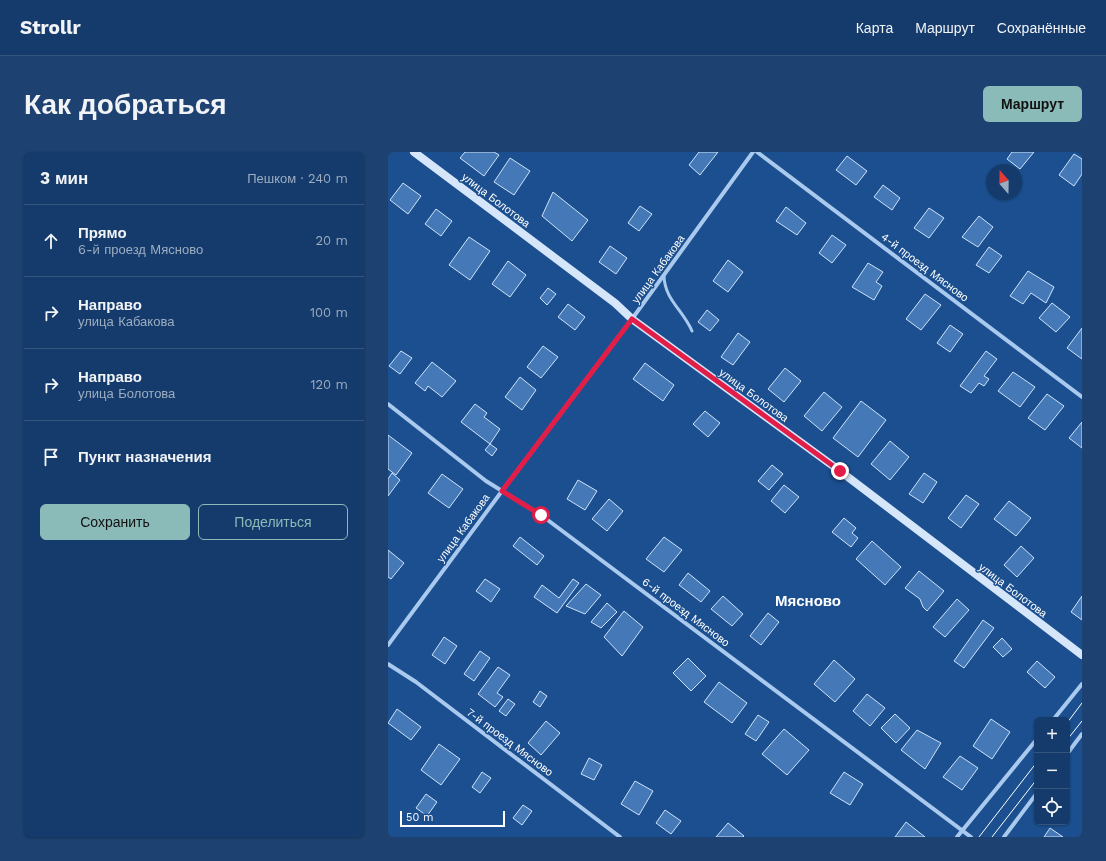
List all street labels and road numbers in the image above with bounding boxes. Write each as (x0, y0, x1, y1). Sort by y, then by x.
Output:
street label: улица Болотова (459, 170, 533, 231)
street label: 4-й проезд Мясново (878, 230, 971, 304)
street label: улица Кабакова (629, 232, 688, 306)
street label: улица Болотова (717, 366, 792, 425)
street label: улица Кабакова (434, 491, 493, 565)
street label: улица Болотова (976, 560, 1050, 621)
street label: 6-й проезд Мясново (640, 575, 732, 649)
street label: 7-й проезд Мясново (464, 706, 555, 779)

